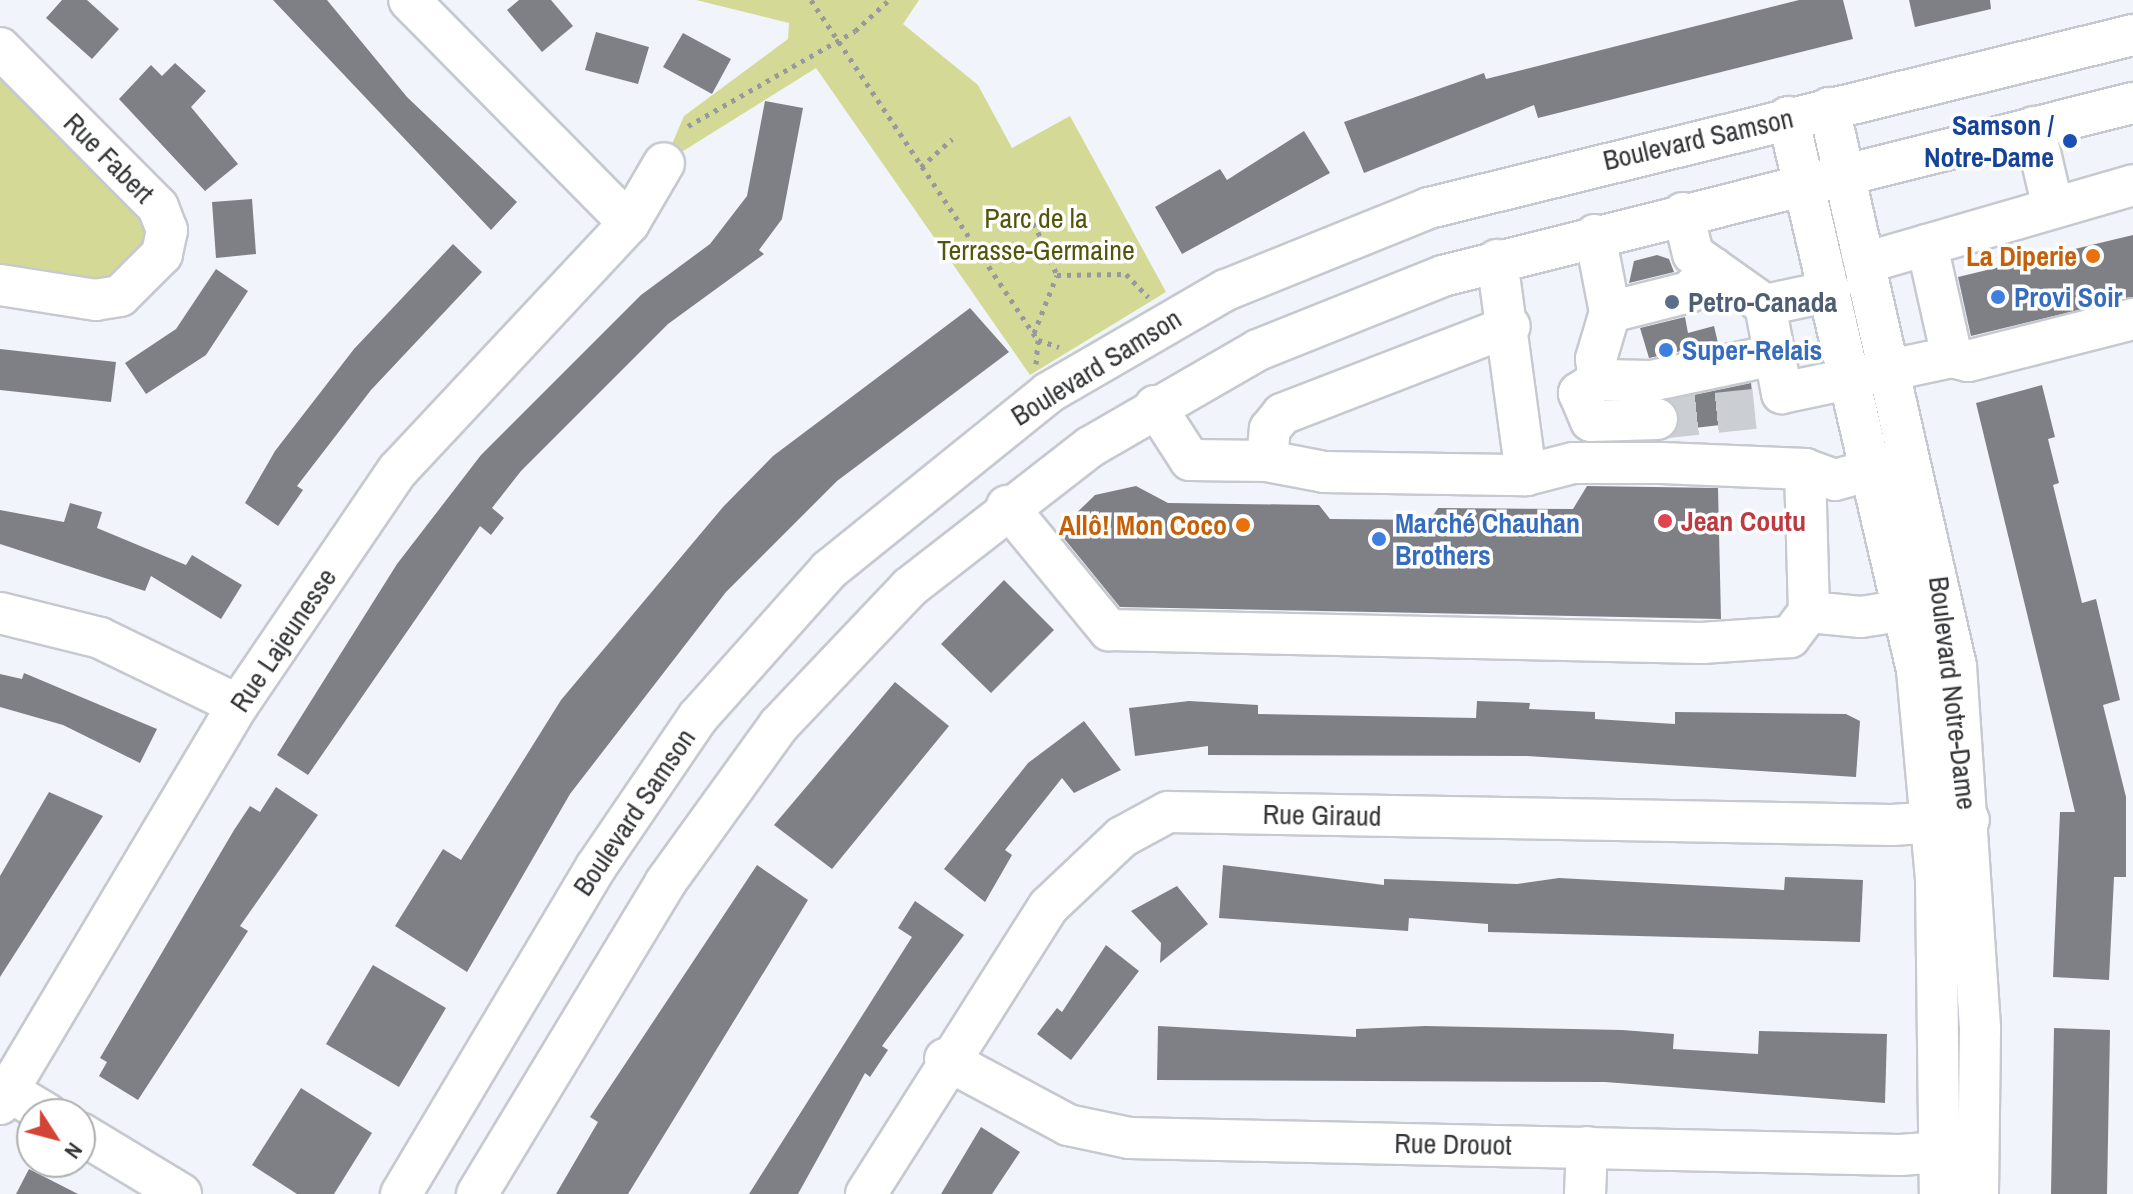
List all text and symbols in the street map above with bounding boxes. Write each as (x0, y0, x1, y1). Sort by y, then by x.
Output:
street label: Boulevard Samson (1600, 101, 1796, 177)
street label: Rue Fabert (57, 106, 161, 210)
place label: Samson / Notre-Dame (1924, 108, 2054, 174)
marker: Samson / Notre-Dame (2061, 132, 2079, 150)
park label: Parc de la Terrasse-Germaine (937, 201, 1135, 267)
place label: La Diperie (1966, 239, 2077, 273)
marker: La Diperie (2084, 247, 2102, 265)
place label: Provi Soir (2014, 280, 2122, 314)
place label: Petro-Canada (1688, 285, 1837, 319)
marker: Provi Soir (1989, 288, 2007, 306)
marker: Petro-Canada (1663, 293, 1681, 311)
street label: Boulevard Samson (1005, 301, 1187, 433)
place label: Super-Relais (1682, 333, 1822, 367)
marker: Super-Relais (1657, 341, 1675, 359)
place label: Jean Coutu (1681, 504, 1806, 538)
place label: Marché Chauhan Brothers (1395, 506, 1580, 572)
place label: Allô! Mon Coco (1059, 508, 1227, 542)
marker: Jean Coutu (1656, 512, 1674, 530)
marker: Allô! Mon Coco (1234, 516, 1252, 534)
marker: Marché Chauhan Brothers (1370, 530, 1388, 548)
street label: Rue Lajeunesse (223, 562, 343, 718)
street label: Boulevard Notre-Dame (1922, 574, 1984, 812)
street label: Boulevard Samson (566, 722, 702, 902)
street label: Rue Giraud (1262, 797, 1382, 833)
north arrow (16, 1098, 96, 1178)
street label: Rue Drouot (1394, 1126, 1512, 1162)
text: N (58, 1137, 90, 1165)

